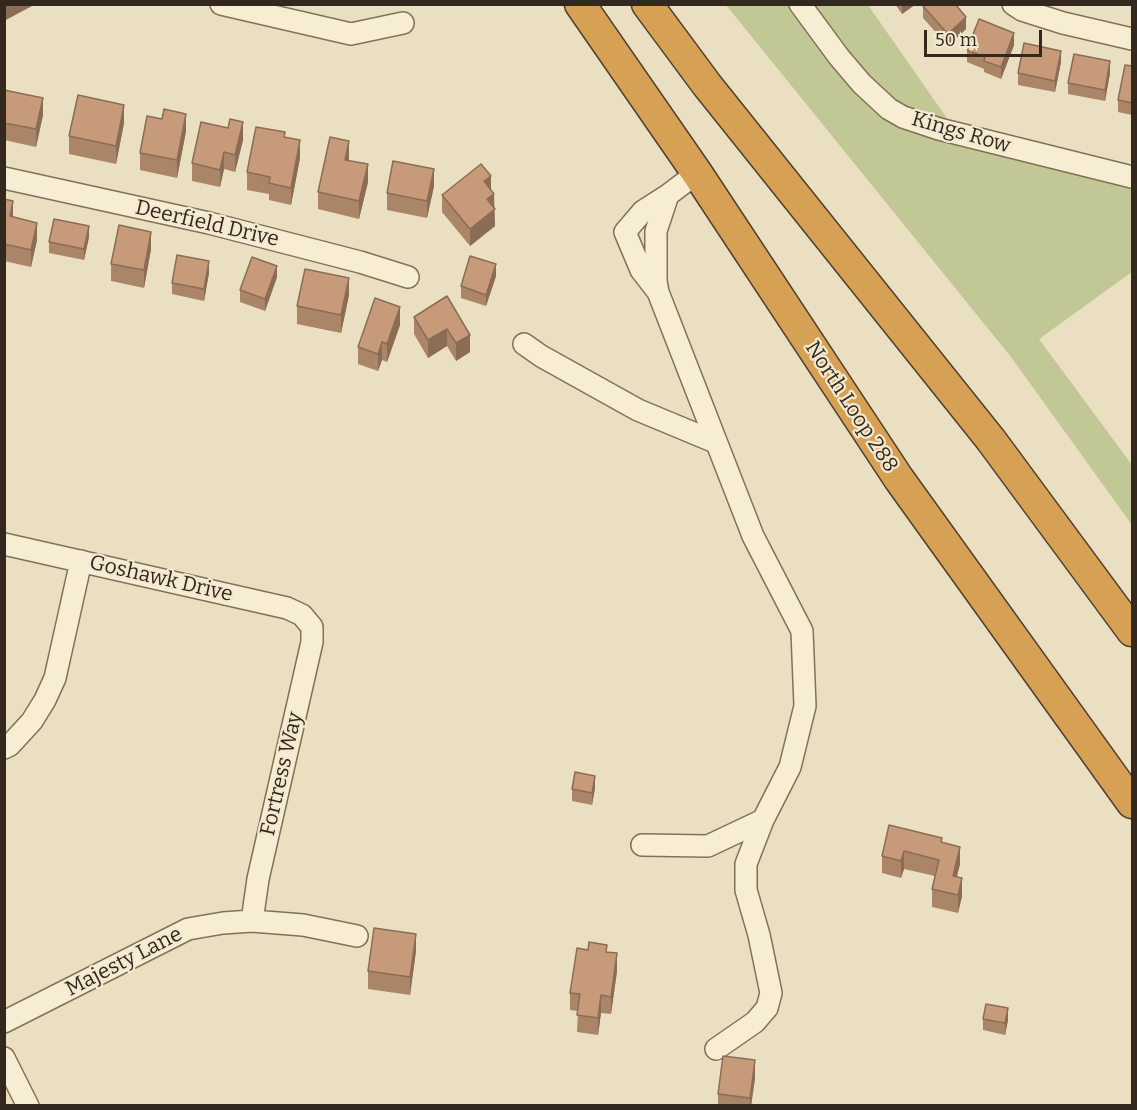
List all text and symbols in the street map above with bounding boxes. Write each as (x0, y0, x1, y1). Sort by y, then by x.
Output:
scale bar (927, 18, 1046, 56)
text: 50 m (935, 29, 977, 51)
street label: Kings Row (909, 107, 1013, 159)
street label: Deerfield Drive (133, 195, 281, 253)
street label: North Loop 288 (799, 337, 903, 477)
street label: Goshawk Drive (87, 550, 235, 608)
street label: Fortress Way (256, 710, 308, 838)
street label: Majesty Lane (62, 922, 186, 1002)

